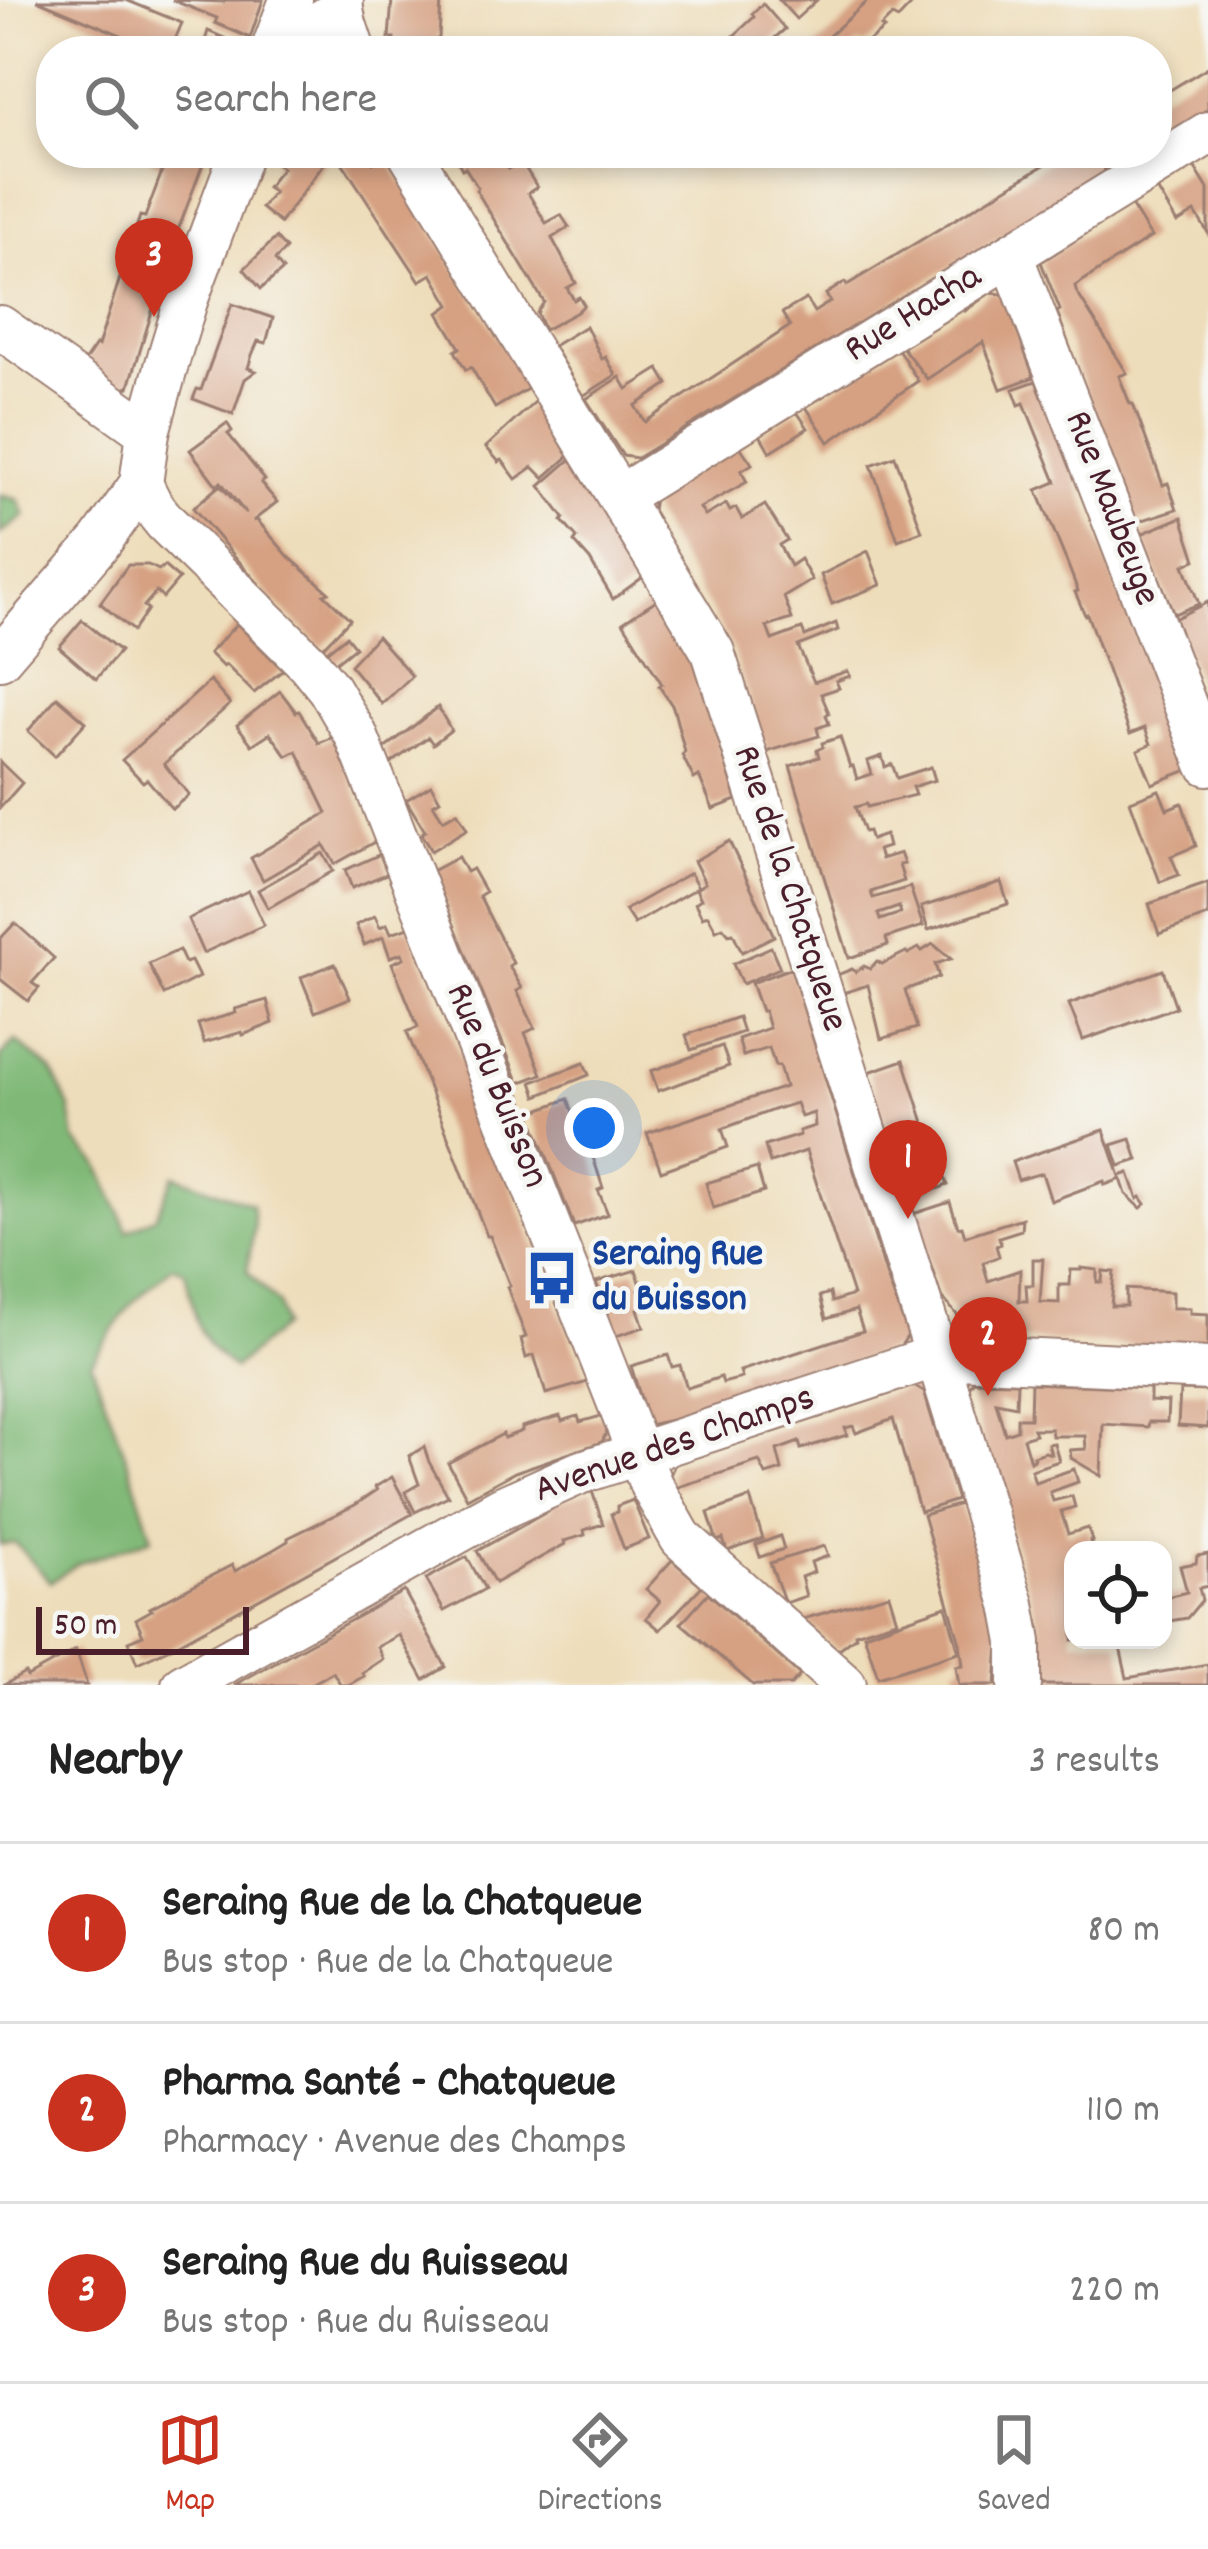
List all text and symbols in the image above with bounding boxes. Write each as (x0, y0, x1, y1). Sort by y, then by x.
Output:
search box (36, 36, 1172, 168)
icon: search (78, 69, 144, 135)
text: Search here (174, 70, 377, 134)
pin: 3 (115, 218, 193, 317)
street label: Rue Hacha (835, 251, 994, 379)
street label: Rue Maubeuge (1048, 403, 1172, 615)
street label: Rue de la Chatqueue (716, 739, 860, 1039)
street label: Rue du Buisson (429, 975, 561, 1197)
your location (564, 1098, 624, 1158)
pin: 1 (869, 1120, 947, 1219)
place label: Seraing Rue du Buisson (592, 1229, 763, 1329)
bus stop icon: Seraing Rue du Buisson (523, 1249, 581, 1307)
pin: 2 (949, 1297, 1027, 1396)
street label: Avenue des Champs (528, 1372, 822, 1520)
map controls (1064, 1541, 1172, 1649)
button: locate (1064, 1541, 1172, 1649)
scale bar (36, 1601, 249, 1654)
text: 50 m (54, 1604, 118, 1651)
text: Nearby (48, 1727, 181, 1799)
text: 3 results (1029, 1736, 1160, 1791)
text: Seraing Rue de la Chatqueue (162, 1873, 642, 1937)
text: 1 (83, 1905, 91, 1960)
text: 80 m (1087, 1905, 1160, 1960)
text: Bus stop · Rue de la Chatqueue (162, 1937, 613, 1992)
text: Pharma Santé - Chatqueue (162, 2053, 616, 2117)
text: 2 (78, 2085, 96, 2140)
text: 110 m (1086, 2085, 1160, 2140)
text: Pharmacy · Avenue des Champs (162, 2117, 627, 2172)
text: Seraing Rue du Ruisseau (162, 2233, 568, 2297)
text: 3 (78, 2265, 96, 2320)
text: 220 m (1069, 2265, 1160, 2320)
text: Bus stop · Rue du Ruisseau (162, 2297, 550, 2352)
tab: Map (157, 2407, 223, 2526)
tab: Directions (538, 2407, 663, 2526)
tab: Saved (977, 2407, 1051, 2526)

